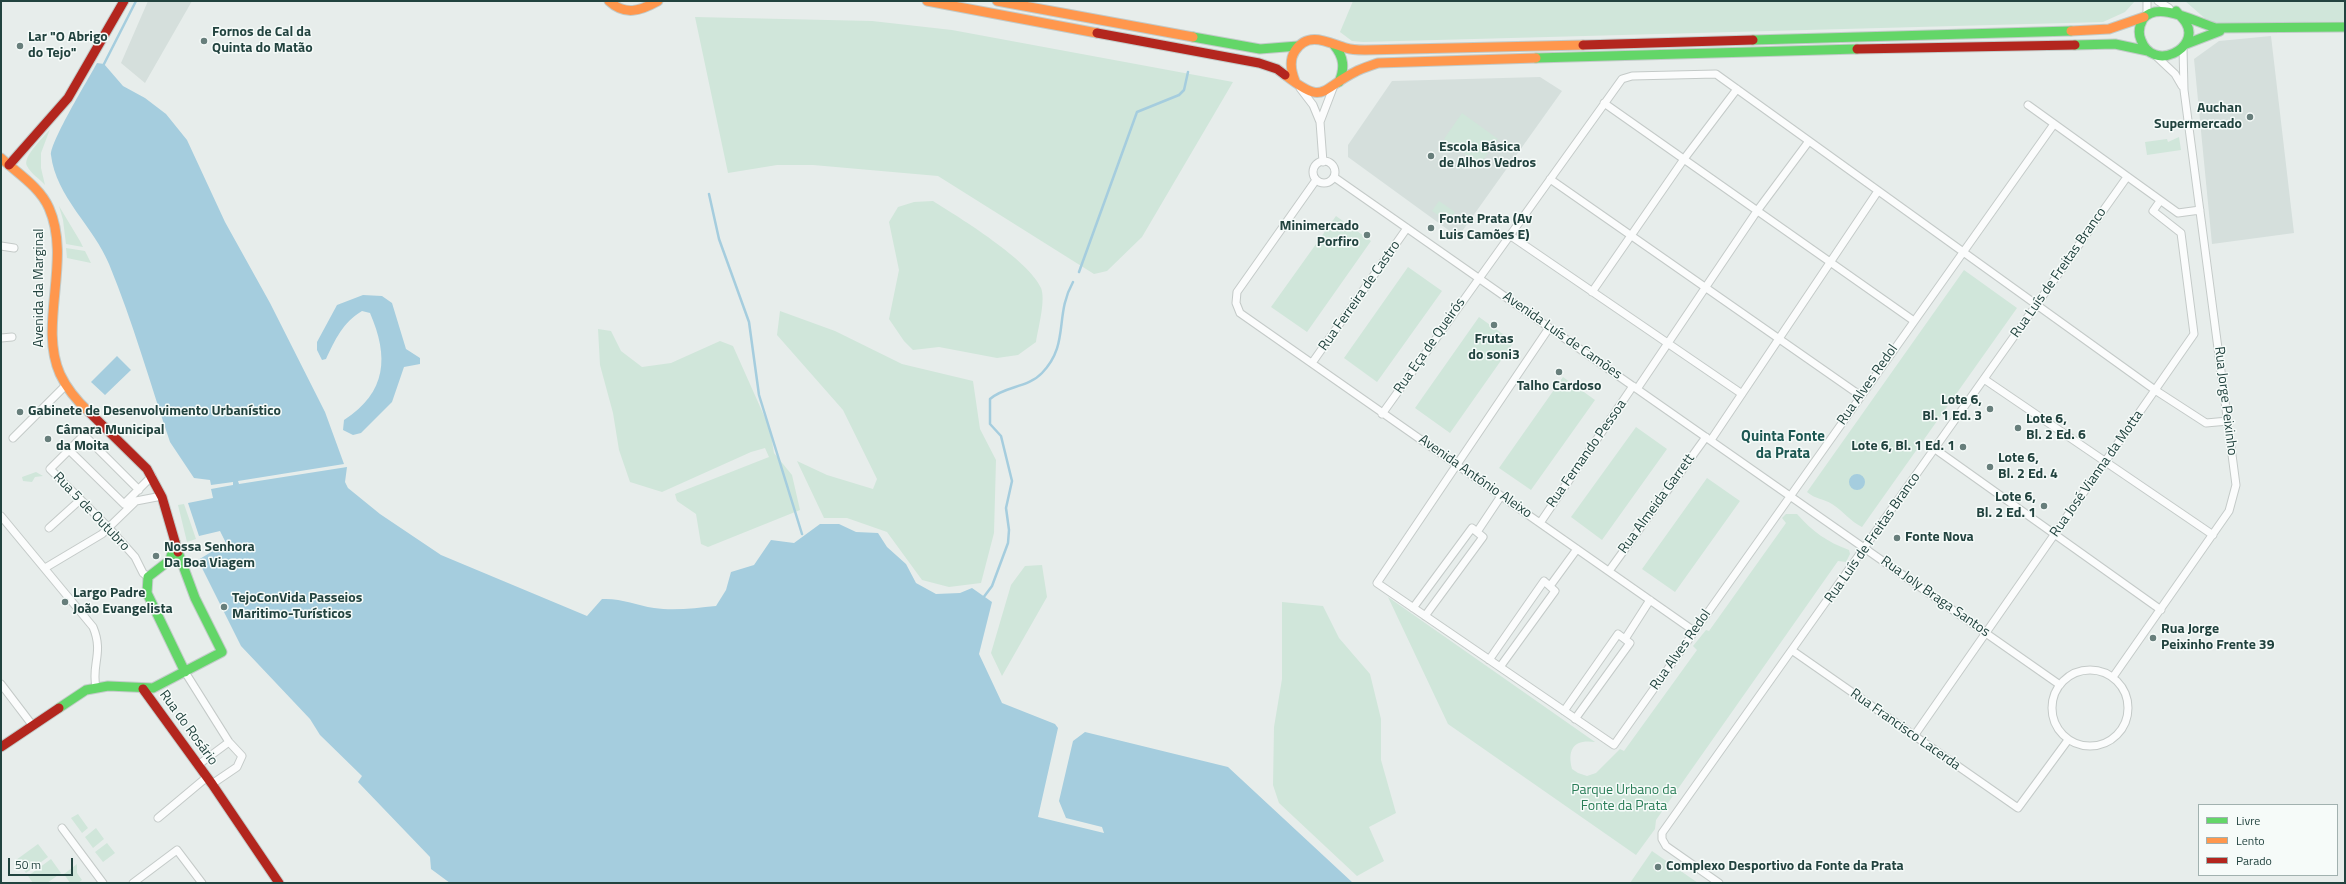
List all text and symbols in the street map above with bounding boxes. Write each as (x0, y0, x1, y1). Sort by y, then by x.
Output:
place label: Fornos de Cal da Quinta do Matão (212, 25, 313, 58)
place label: Lar "O Abrigo do Tejo" (28, 30, 108, 62)
marker: Fornos de Cal da Quinta do Matão (199, 36, 209, 46)
marker: Lar "O Abrigo do Tejo" (15, 41, 25, 51)
place label: Auchan Supermercado (2154, 101, 2242, 134)
marker: Auchan Supermercado (2245, 112, 2255, 122)
place label: Escola Básica de Alhos Vedros (1439, 140, 1536, 172)
marker: Escola Básica de Alhos Vedros (1426, 151, 1436, 161)
street label: Rua Luís de Freitas Branco (2008, 205, 2110, 341)
place label: Fonte Prata (Av Luis Camões E) (1439, 212, 1532, 244)
place label: Minimercado Porfiro (1279, 219, 1359, 252)
marker: Fonte Prata (Av Luis Camões E) (1426, 223, 1436, 233)
street label: Avenida da Marginal (32, 229, 48, 347)
marker: Minimercado Porfiro (1362, 230, 1372, 240)
street label: Rua Ferreira de Castro (1316, 238, 1404, 354)
street label: Avenida Luís de Camões (1499, 289, 1625, 383)
street label: Rua Eça de Queirós (1391, 295, 1469, 397)
marker: Frutas do soni3 (1489, 320, 1499, 330)
place label: Frutas do soni3 (1468, 332, 1520, 364)
street label: Rua Alves Redol (1834, 341, 1902, 429)
street label: Rua Jorge Peixinho (2210, 345, 2240, 457)
marker: Talho Cardoso (1554, 367, 1564, 377)
place label: Talho Cardoso (1517, 379, 1601, 395)
place label: Lote 6, Bl. 1 Ed. 3 (1922, 393, 1982, 426)
street label: Rua Fernando Pessoa (1543, 397, 1631, 511)
place label: Gabinete de Desenvolvimento Urbanístico (28, 404, 281, 420)
marker: Lote 6, Bl. 1 Ed. 3 (1985, 404, 1995, 414)
marker: Gabinete de Desenvolvimento Urbanístico (15, 407, 25, 417)
street label: Rua José Vianna da Motta (2047, 407, 2147, 541)
place label: Lote 6, Bl. 2 Ed. 6 (2026, 412, 2086, 444)
place label: Câmara Municipal da Moita (56, 423, 165, 456)
marker: Lote 6, Bl. 2 Ed. 6 (2013, 423, 2023, 433)
district label: Quinta Fonte da Prata (1741, 428, 1825, 463)
street label: Avenida António Aleixo (1415, 432, 1535, 522)
marker: Câmara Municipal da Moita (43, 434, 53, 444)
place label: Lote 6, Bl. 1 Ed. 1 (1851, 439, 1955, 455)
marker: Lote 6, Bl. 1 Ed. 1 (1958, 442, 1968, 452)
street label: Rua Almeida Garrett (1615, 451, 1699, 557)
place label: Lote 6, Bl. 2 Ed. 4 (1998, 451, 2058, 484)
marker: Lote 6, Bl. 2 Ed. 4 (1985, 462, 1995, 472)
street label: Rua 5 de Outubro (49, 469, 133, 555)
street label: Rua Luís de Freitas Branco (1822, 470, 1924, 606)
place label: Lote 6, Bl. 2 Ed. 1 (1976, 490, 2036, 522)
marker: Lote 6, Bl. 2 Ed. 1 (2039, 501, 2049, 511)
place label: Fonte Nova (1905, 530, 1974, 546)
marker: Fonte Nova (1892, 533, 1902, 543)
place label: Nossa Senhora Da Boa Viagem (164, 540, 255, 572)
marker: Nossa Senhora Da Boa Viagem (151, 551, 161, 561)
street label: Rua Joly Braga Santos (1877, 553, 1993, 641)
place label: Largo Padre João Evangelista (73, 586, 173, 618)
place label: TejoConVida Passeios Maritimo-Turísticos (232, 591, 362, 624)
marker: Largo Padre João Evangelista (60, 597, 70, 607)
marker: TejoConVida Passeios Maritimo-Turísticos (219, 602, 229, 612)
street label: Rua Alves Redol (1647, 606, 1715, 694)
place label: Rua Jorge Peixinho Frente 39 (2161, 622, 2275, 654)
marker: Rua Jorge Peixinho Frente 39 (2148, 633, 2158, 643)
street label: Rua Francisco Lacerda (1847, 686, 1963, 774)
street label: Rua do Rosário (155, 687, 221, 769)
park label: Parque Urbano da Fonte da Prata (1571, 783, 1677, 816)
legend (2198, 804, 2338, 876)
text: Livre (2236, 811, 2260, 830)
text: Lento (2236, 831, 2265, 850)
scale bar (10, 850, 75, 876)
text: Parado (2236, 851, 2272, 870)
text: 50 m (15, 855, 41, 874)
place label: Complexo Desportivo da Fonte da Prata (1666, 859, 1904, 875)
marker: Complexo Desportivo da Fonte da Prata (1653, 862, 1663, 872)

